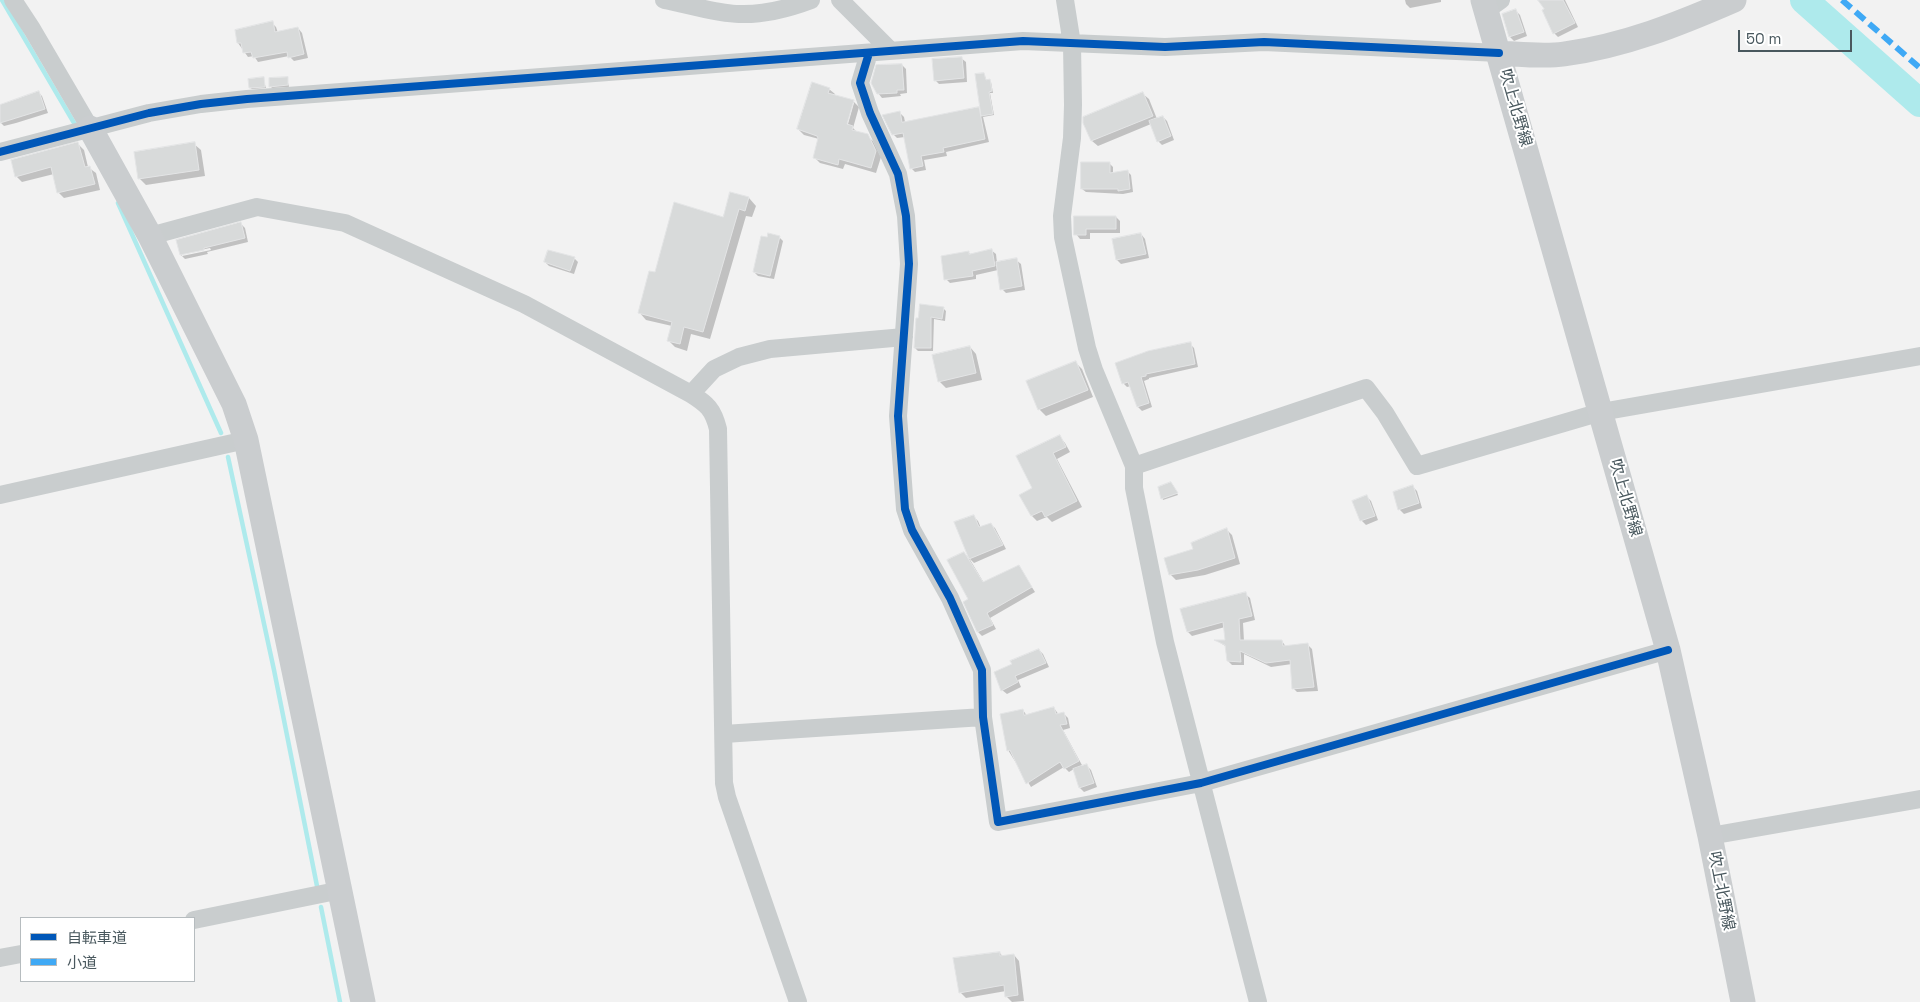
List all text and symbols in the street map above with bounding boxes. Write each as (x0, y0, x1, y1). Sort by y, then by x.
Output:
scale bar (1740, 20, 1854, 52)
text: 50 m (1746, 29, 1781, 48)
street label: 吹上北野線 (1495, 67, 1535, 149)
street label: 吹上北野線 (1605, 457, 1645, 539)
street label: 吹上北野線 (1704, 850, 1738, 932)
legend (20, 917, 195, 982)
text: 自転車道 (67, 928, 127, 947)
text: 小道 (67, 953, 97, 972)

